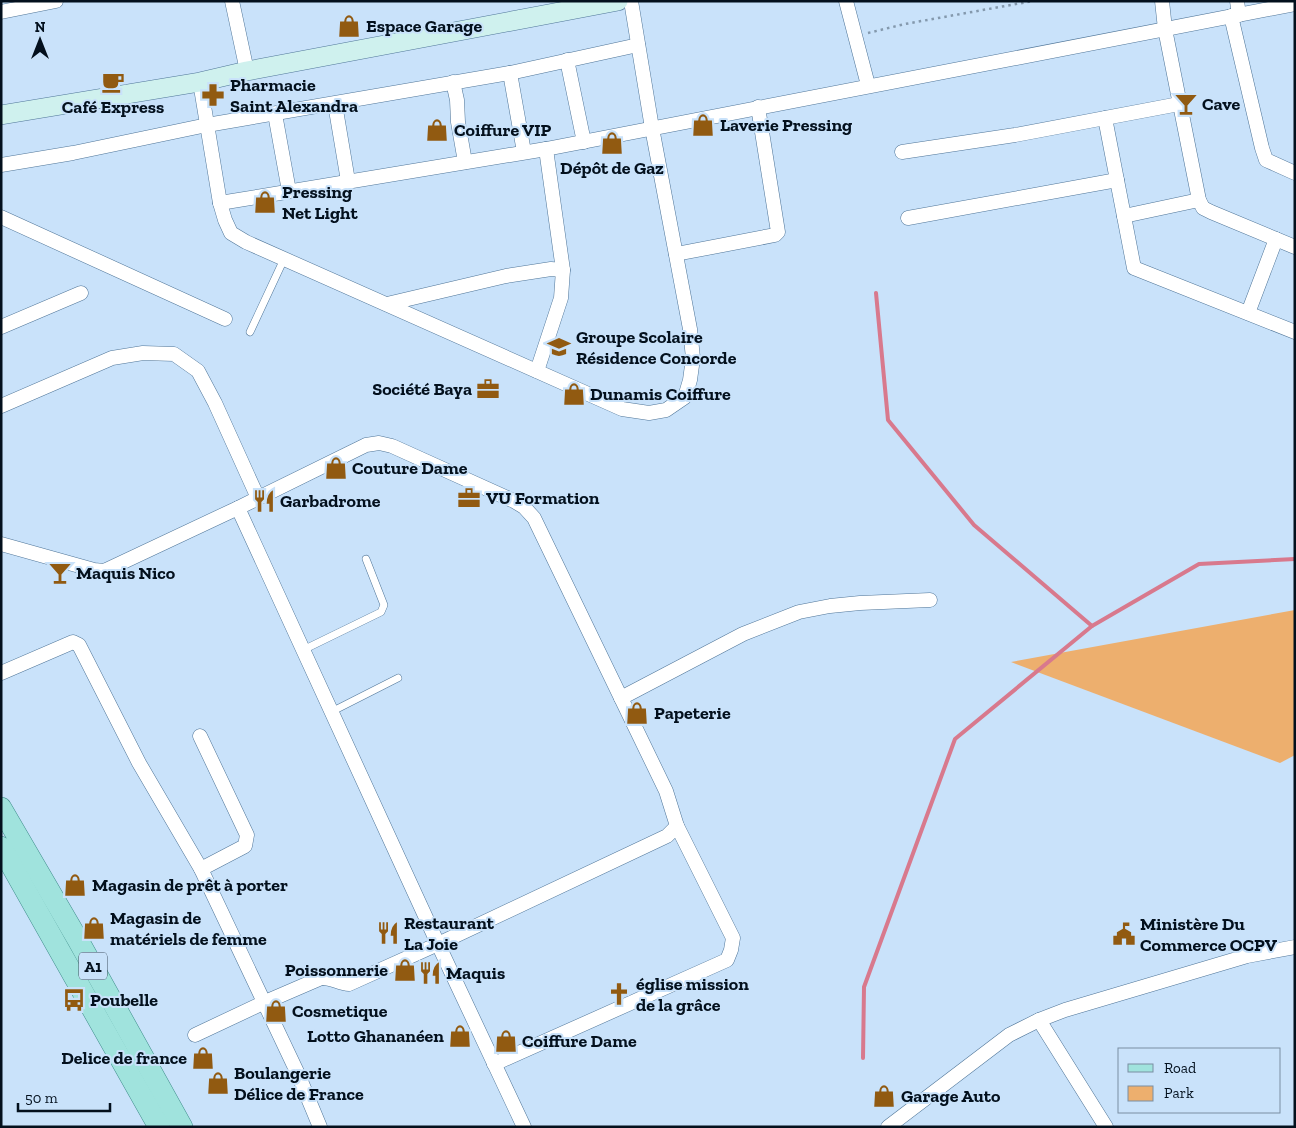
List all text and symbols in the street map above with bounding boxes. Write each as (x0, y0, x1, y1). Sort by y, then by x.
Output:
shop icon: Espace Garage (336, 13, 362, 39)
north arrow (15, 15, 65, 65)
place label: Espace Garage (366, 15, 483, 37)
text: N (35, 19, 46, 36)
cafe icon: Café Express (100, 69, 126, 95)
place label: Pharmacie Saint Alexandra (230, 74, 358, 117)
pharmacy icon: Pharmacie Saint Alexandra (200, 82, 226, 108)
bar icon: Cave (1173, 91, 1199, 117)
place label: Cave (1202, 93, 1241, 115)
place label: Café Express (62, 96, 164, 118)
shop icon: Laverie Pressing (690, 112, 716, 138)
place label: Laverie Pressing (720, 114, 852, 136)
shop icon: Coiffure VIP (424, 117, 450, 143)
place label: Coiffure VIP (454, 119, 552, 141)
shop icon: Dépôt de Gaz (599, 130, 625, 156)
place label: Dépôt de Gaz (560, 157, 664, 179)
place label: Pressing Net Light (282, 181, 359, 224)
shop icon: Pressing Net Light (252, 189, 278, 215)
place label: Groupe Scolaire Résidence Concorde (576, 326, 737, 369)
school or university icon: Groupe Scolaire Résidence Concorde (546, 334, 572, 360)
office icon: Société Baya (475, 376, 501, 402)
place label: Société Baya (372, 378, 472, 400)
shop icon: Dunamis Coiffure (561, 381, 587, 407)
place label: Dunamis Coiffure (590, 383, 731, 405)
shop icon: Couture Dame (323, 455, 349, 481)
place label: Couture Dame (352, 457, 468, 479)
office icon: VU Formation (456, 485, 482, 511)
place label: VU Formation (486, 487, 600, 509)
restaurant icon: Garbadrome (251, 488, 277, 514)
place label: Garbadrome (280, 490, 381, 512)
bar icon: Maquis Nico (47, 560, 73, 586)
place label: Maquis Nico (76, 562, 176, 584)
shop icon: Papeterie (624, 700, 650, 726)
place label: Papeterie (654, 702, 731, 724)
shop icon: Magasin de prêt à porter (62, 872, 88, 898)
place label: Magasin de prêt à porter (92, 874, 288, 896)
place label: Magasin de matériels de femme (110, 907, 267, 950)
place label: Restaurant La Joie (404, 912, 495, 955)
place label: Ministère Du Commerce OCPV (1140, 913, 1278, 956)
shop icon: Magasin de matériels de femme (81, 915, 107, 941)
restaurant icon: Restaurant La Joie (375, 920, 401, 946)
public building icon: Ministère Du Commerce OCPV (1111, 921, 1137, 947)
road number: A1 (79, 952, 107, 979)
shop icon: Poissonnerie (392, 957, 418, 983)
place label: Poissonnerie (285, 959, 388, 981)
restaurant icon: Maquis (417, 960, 443, 986)
place label: Maquis (446, 962, 505, 984)
place label: église mission de la grâce (636, 973, 749, 1016)
church icon: église mission de la grâce (606, 981, 632, 1007)
bus stop icon: Poubelle (61, 987, 87, 1013)
place label: Poubelle (90, 989, 158, 1011)
shop icon: Cosmetique (263, 998, 289, 1024)
place label: Cosmetique (292, 1000, 388, 1022)
shop icon: Lotto Ghananéen (447, 1023, 473, 1049)
place label: Lotto Ghananéen (307, 1025, 444, 1047)
shop icon: Coiffure Dame (493, 1028, 519, 1054)
place label: Coiffure Dame (522, 1030, 637, 1052)
shop icon: Delice de france (190, 1045, 216, 1071)
place label: Delice de france (61, 1047, 187, 1069)
legend (1118, 1048, 1281, 1113)
text: Road (1164, 1059, 1197, 1077)
place label: Boulangerie Délice de France (234, 1062, 364, 1105)
shop icon: Boulangerie Délice de France (205, 1070, 231, 1096)
scale bar (18, 1080, 110, 1112)
shop icon: Garage Auto (871, 1083, 897, 1109)
text: Park (1164, 1084, 1194, 1102)
place label: Garage Auto (901, 1085, 1001, 1107)
text: 50 m (25, 1089, 58, 1107)

